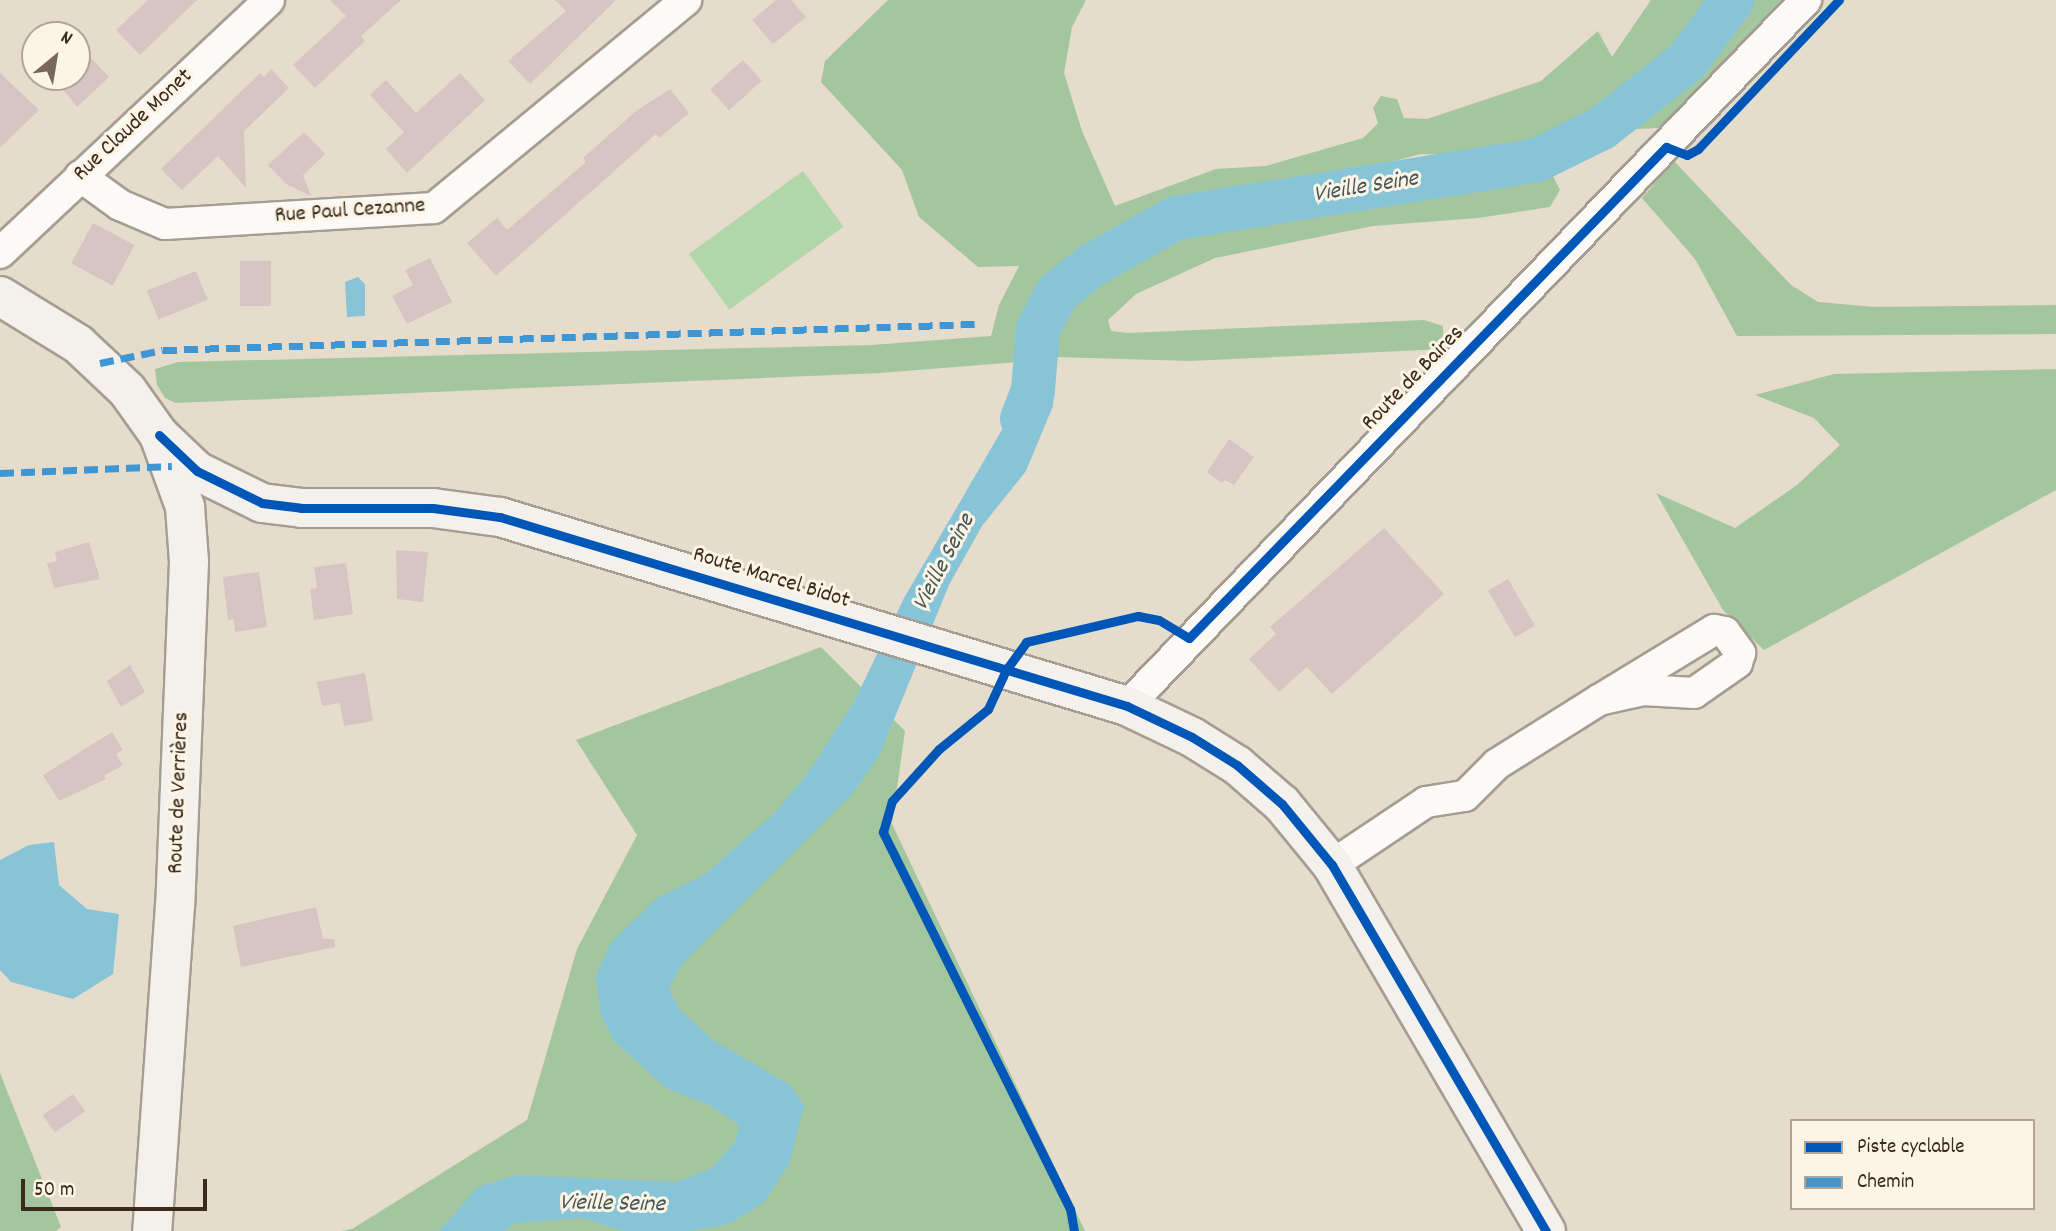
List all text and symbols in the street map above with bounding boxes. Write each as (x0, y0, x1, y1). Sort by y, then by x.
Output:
north arrow (21, 21, 91, 91)
text: N (55, 25, 77, 53)
street label: Rue Claude Monet (69, 64, 199, 188)
water label: Vieille Seine (1312, 166, 1420, 210)
street label: Rue Paul Cezanne (274, 193, 426, 231)
street label: Route de Baires (1357, 321, 1471, 437)
water label: Vieille Seine (908, 510, 982, 616)
street label: Route Marcel Bidot (689, 542, 853, 616)
street label: Route de Verrières (163, 712, 197, 874)
legend (1790, 1119, 2035, 1210)
text: Piste cyclable (1857, 1133, 1965, 1163)
scale bar (24, 1164, 210, 1208)
text: Chemin (1857, 1168, 1914, 1198)
text: 50 m (34, 1176, 74, 1206)
water label: Vieille Seine (559, 1190, 665, 1220)

